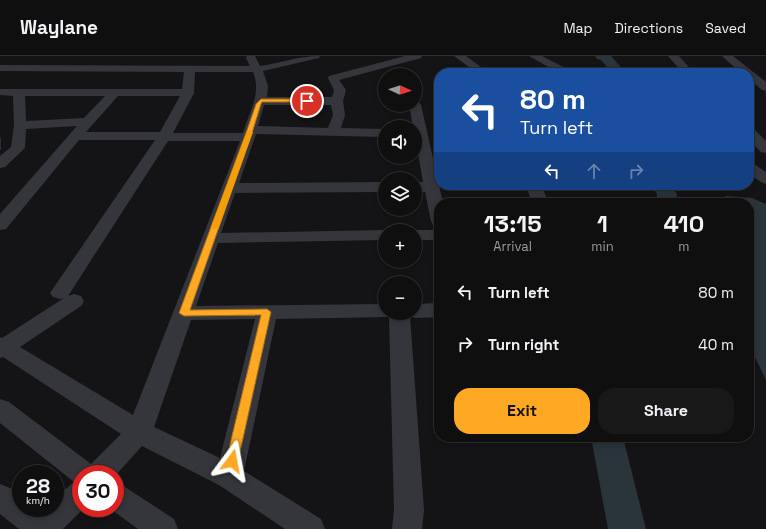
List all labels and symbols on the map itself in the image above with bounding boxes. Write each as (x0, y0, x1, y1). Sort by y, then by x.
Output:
north arrow (378, 68, 422, 112)
pin (290, 84, 324, 118)
position arrow (211, 440, 253, 482)
speed limit sign: 30 (72, 465, 124, 517)

